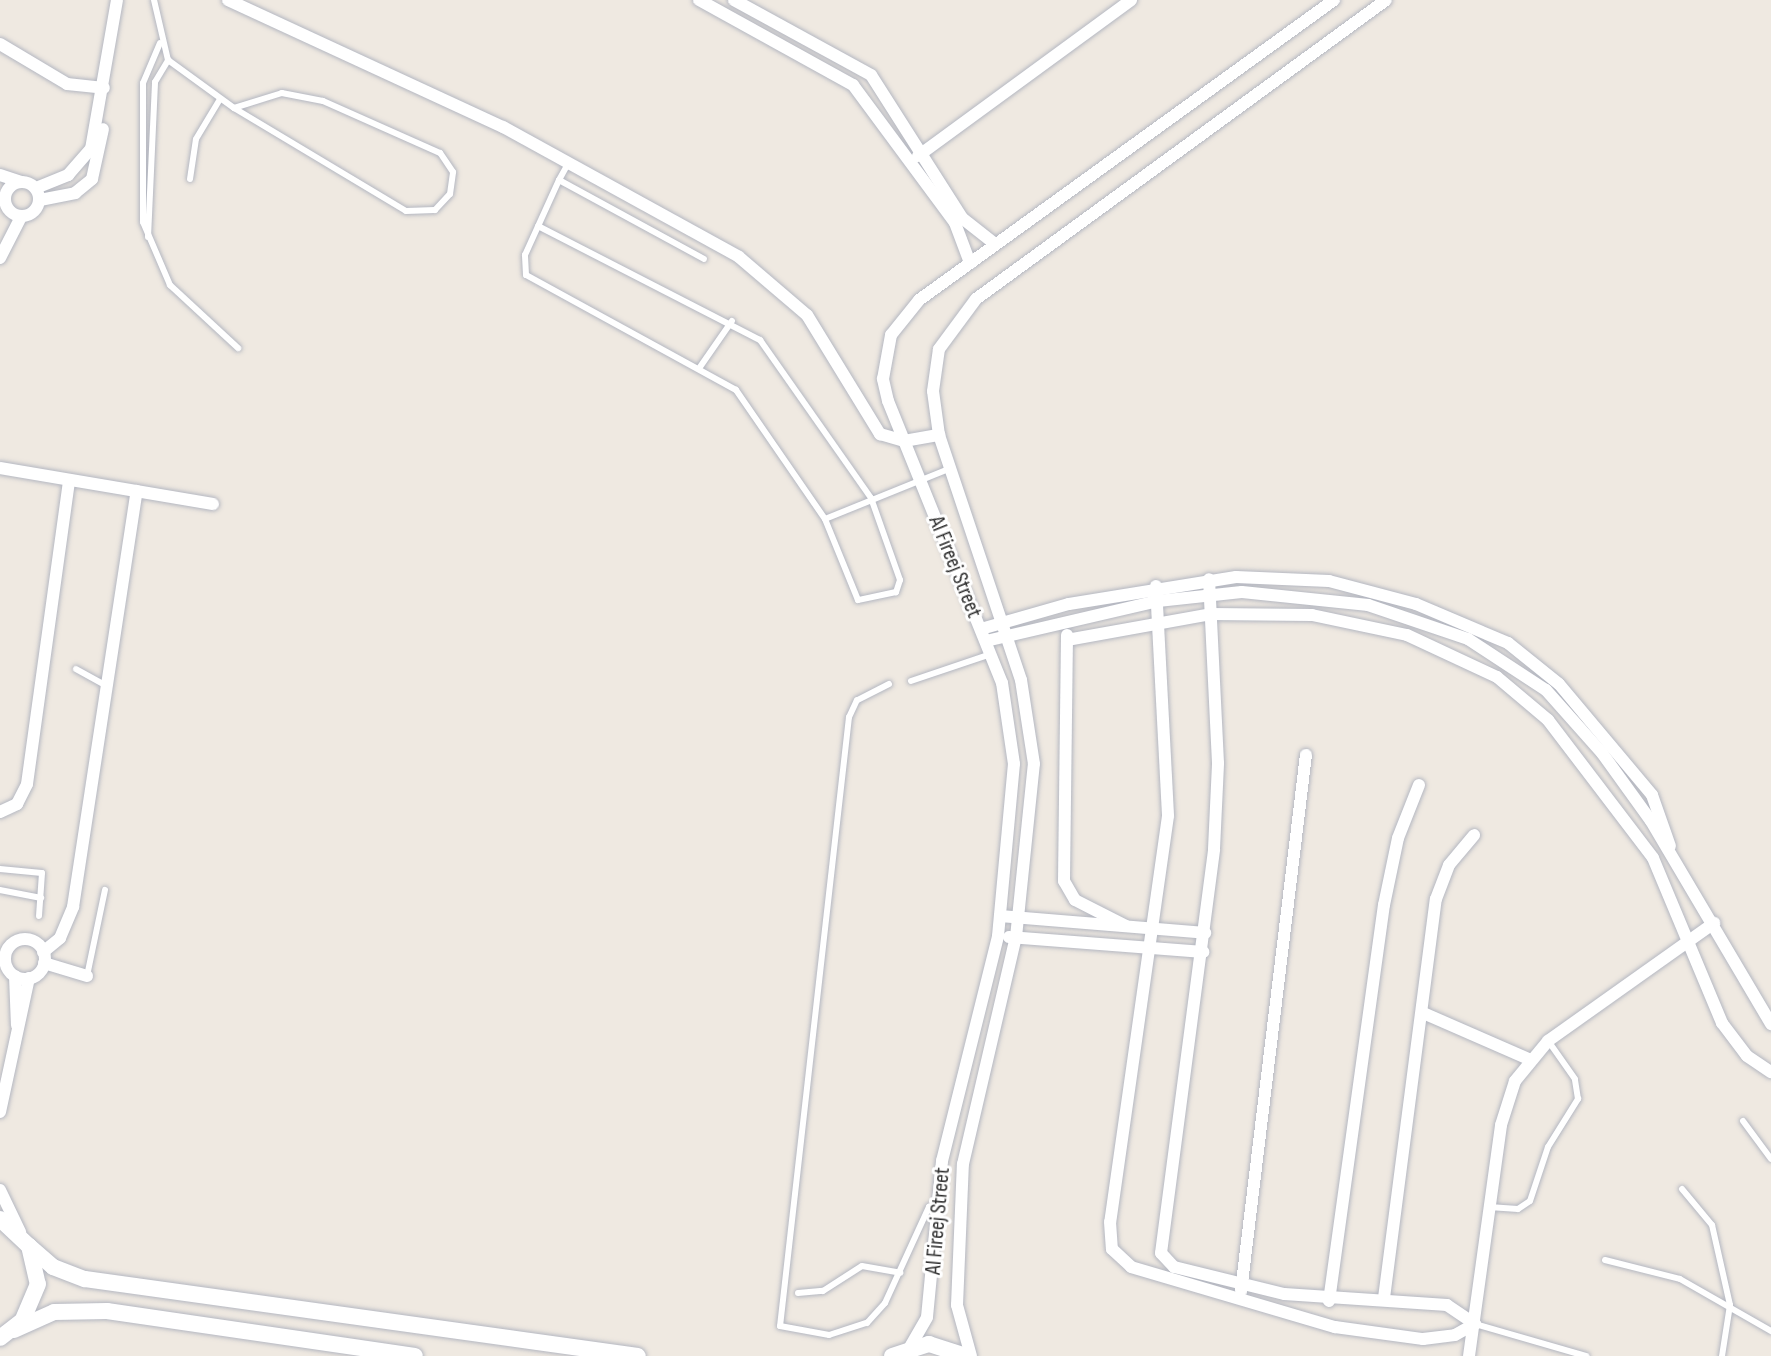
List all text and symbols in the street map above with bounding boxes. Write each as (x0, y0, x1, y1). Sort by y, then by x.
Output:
street label: Al Fireej Street (923, 512, 987, 622)
street label: Al Fireej Street (920, 1166, 956, 1276)

